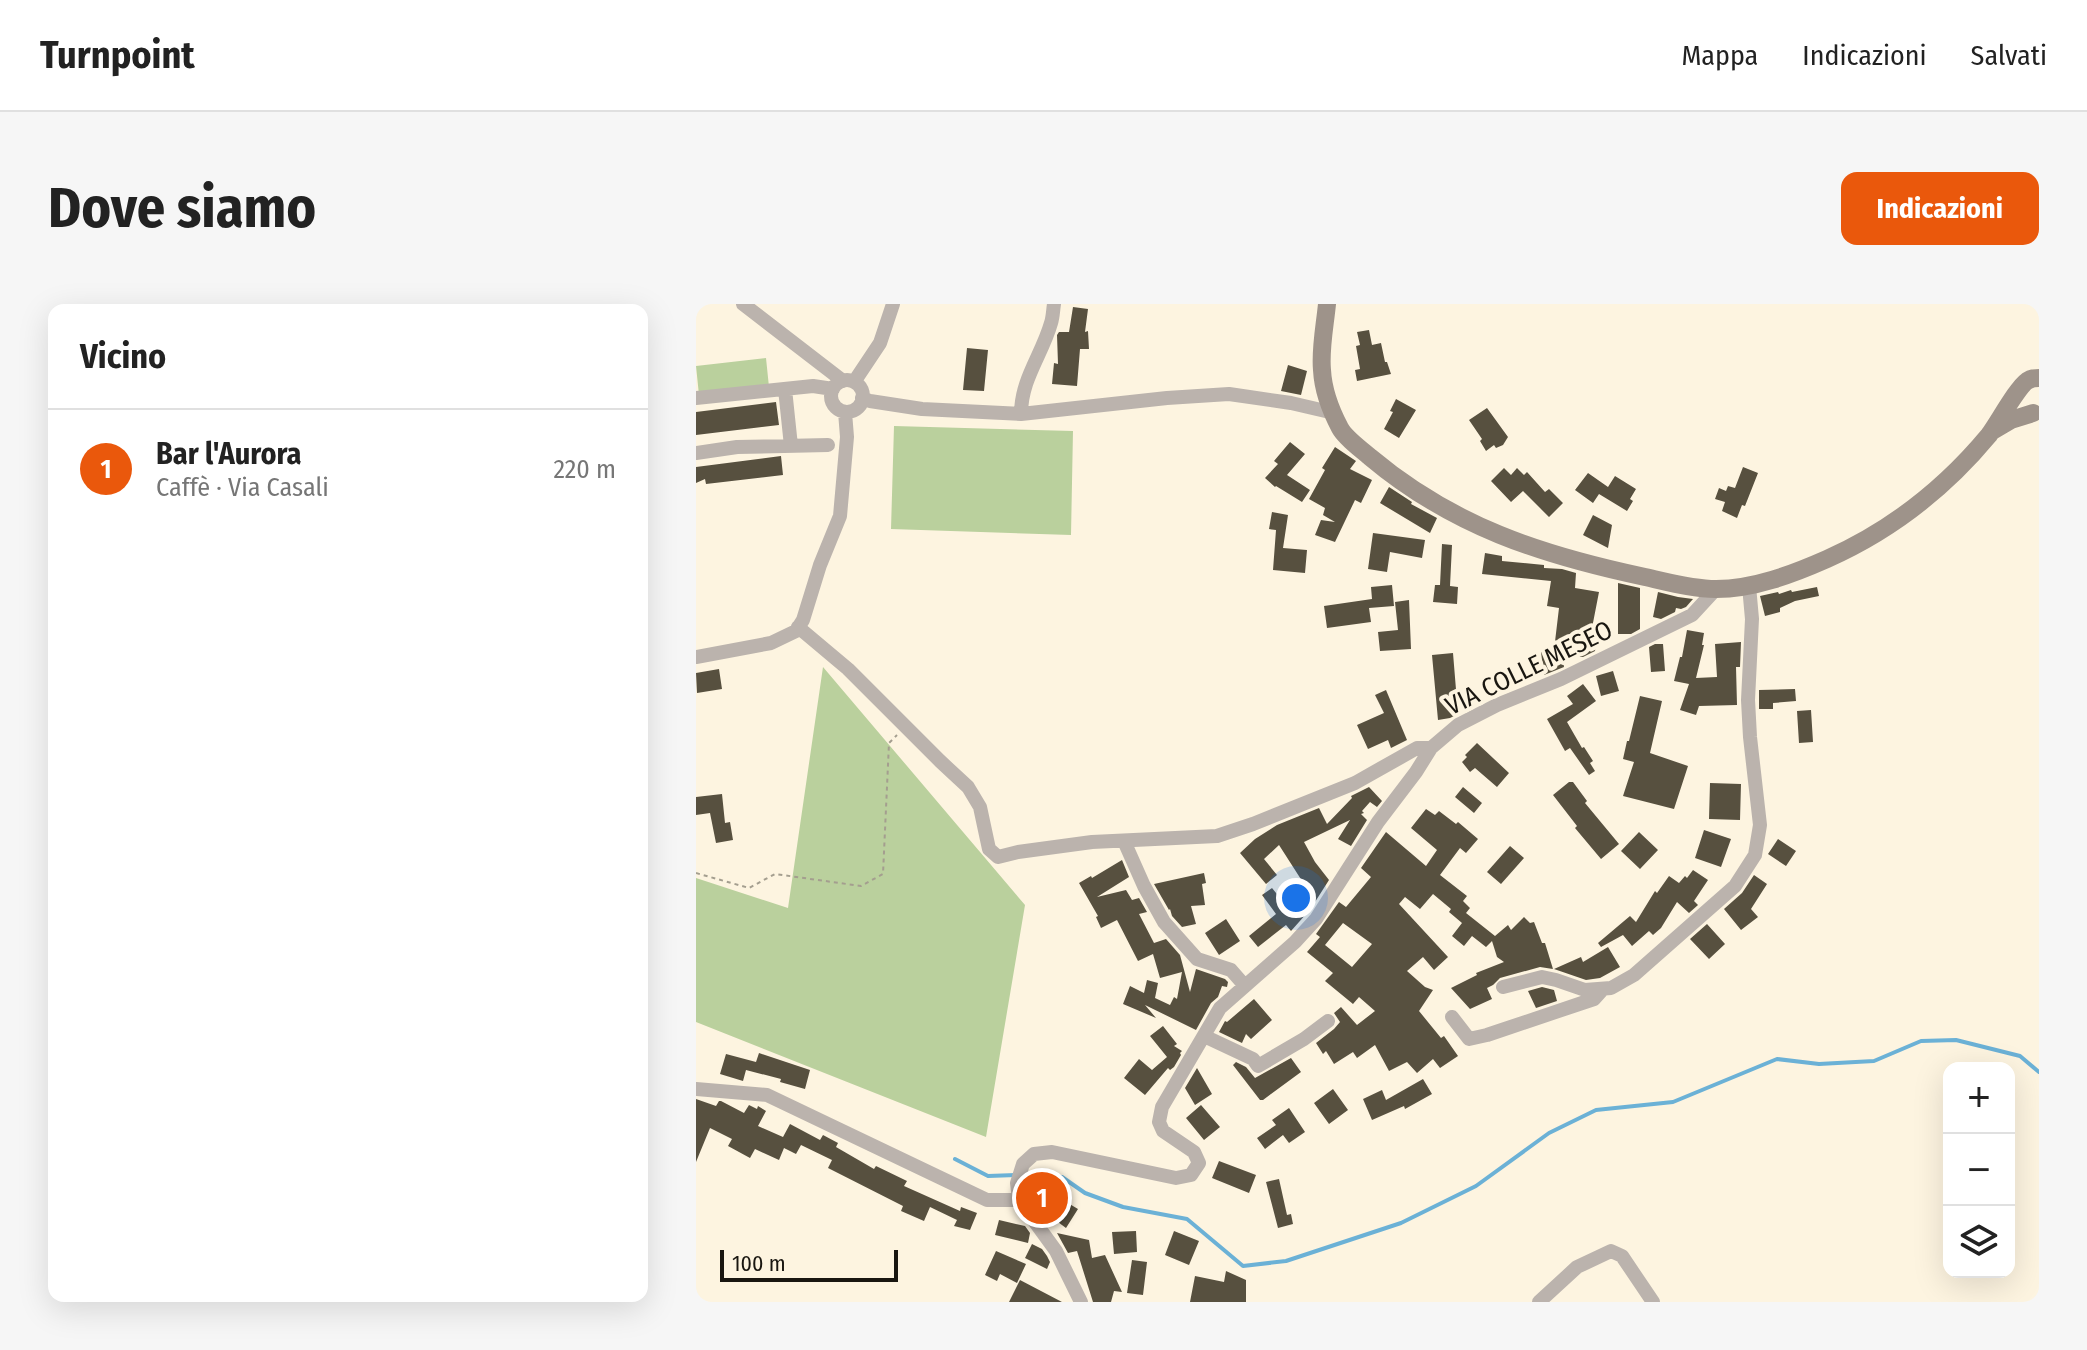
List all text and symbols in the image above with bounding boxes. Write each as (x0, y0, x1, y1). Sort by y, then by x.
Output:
text: Turnpoint (40, 32, 195, 78)
text: Mappa (1681, 39, 1758, 72)
text: Indicazioni (1802, 39, 1927, 72)
text: Salvati (1971, 39, 2047, 72)
button: Indicazioni (1841, 172, 2039, 245)
text: Dove siamo (48, 175, 316, 242)
text: Vicino (80, 336, 166, 377)
text: Bar l'Aurora (156, 436, 302, 472)
text: 1 (101, 454, 112, 485)
text: 220 m (553, 454, 616, 485)
text: Caffè · Via Casali (156, 472, 329, 503)
street label: VIA COLLE MESEO (1441, 614, 1617, 722)
your location (1276, 878, 1316, 918)
map controls (1943, 1062, 2015, 1278)
button: + (1943, 1062, 2015, 1134)
button: − (1943, 1134, 2015, 1206)
pin: 1 (1016, 1168, 1068, 1228)
button: layers (1943, 1206, 2015, 1278)
scale bar (720, 1246, 898, 1282)
text: 100 m (732, 1250, 786, 1277)

